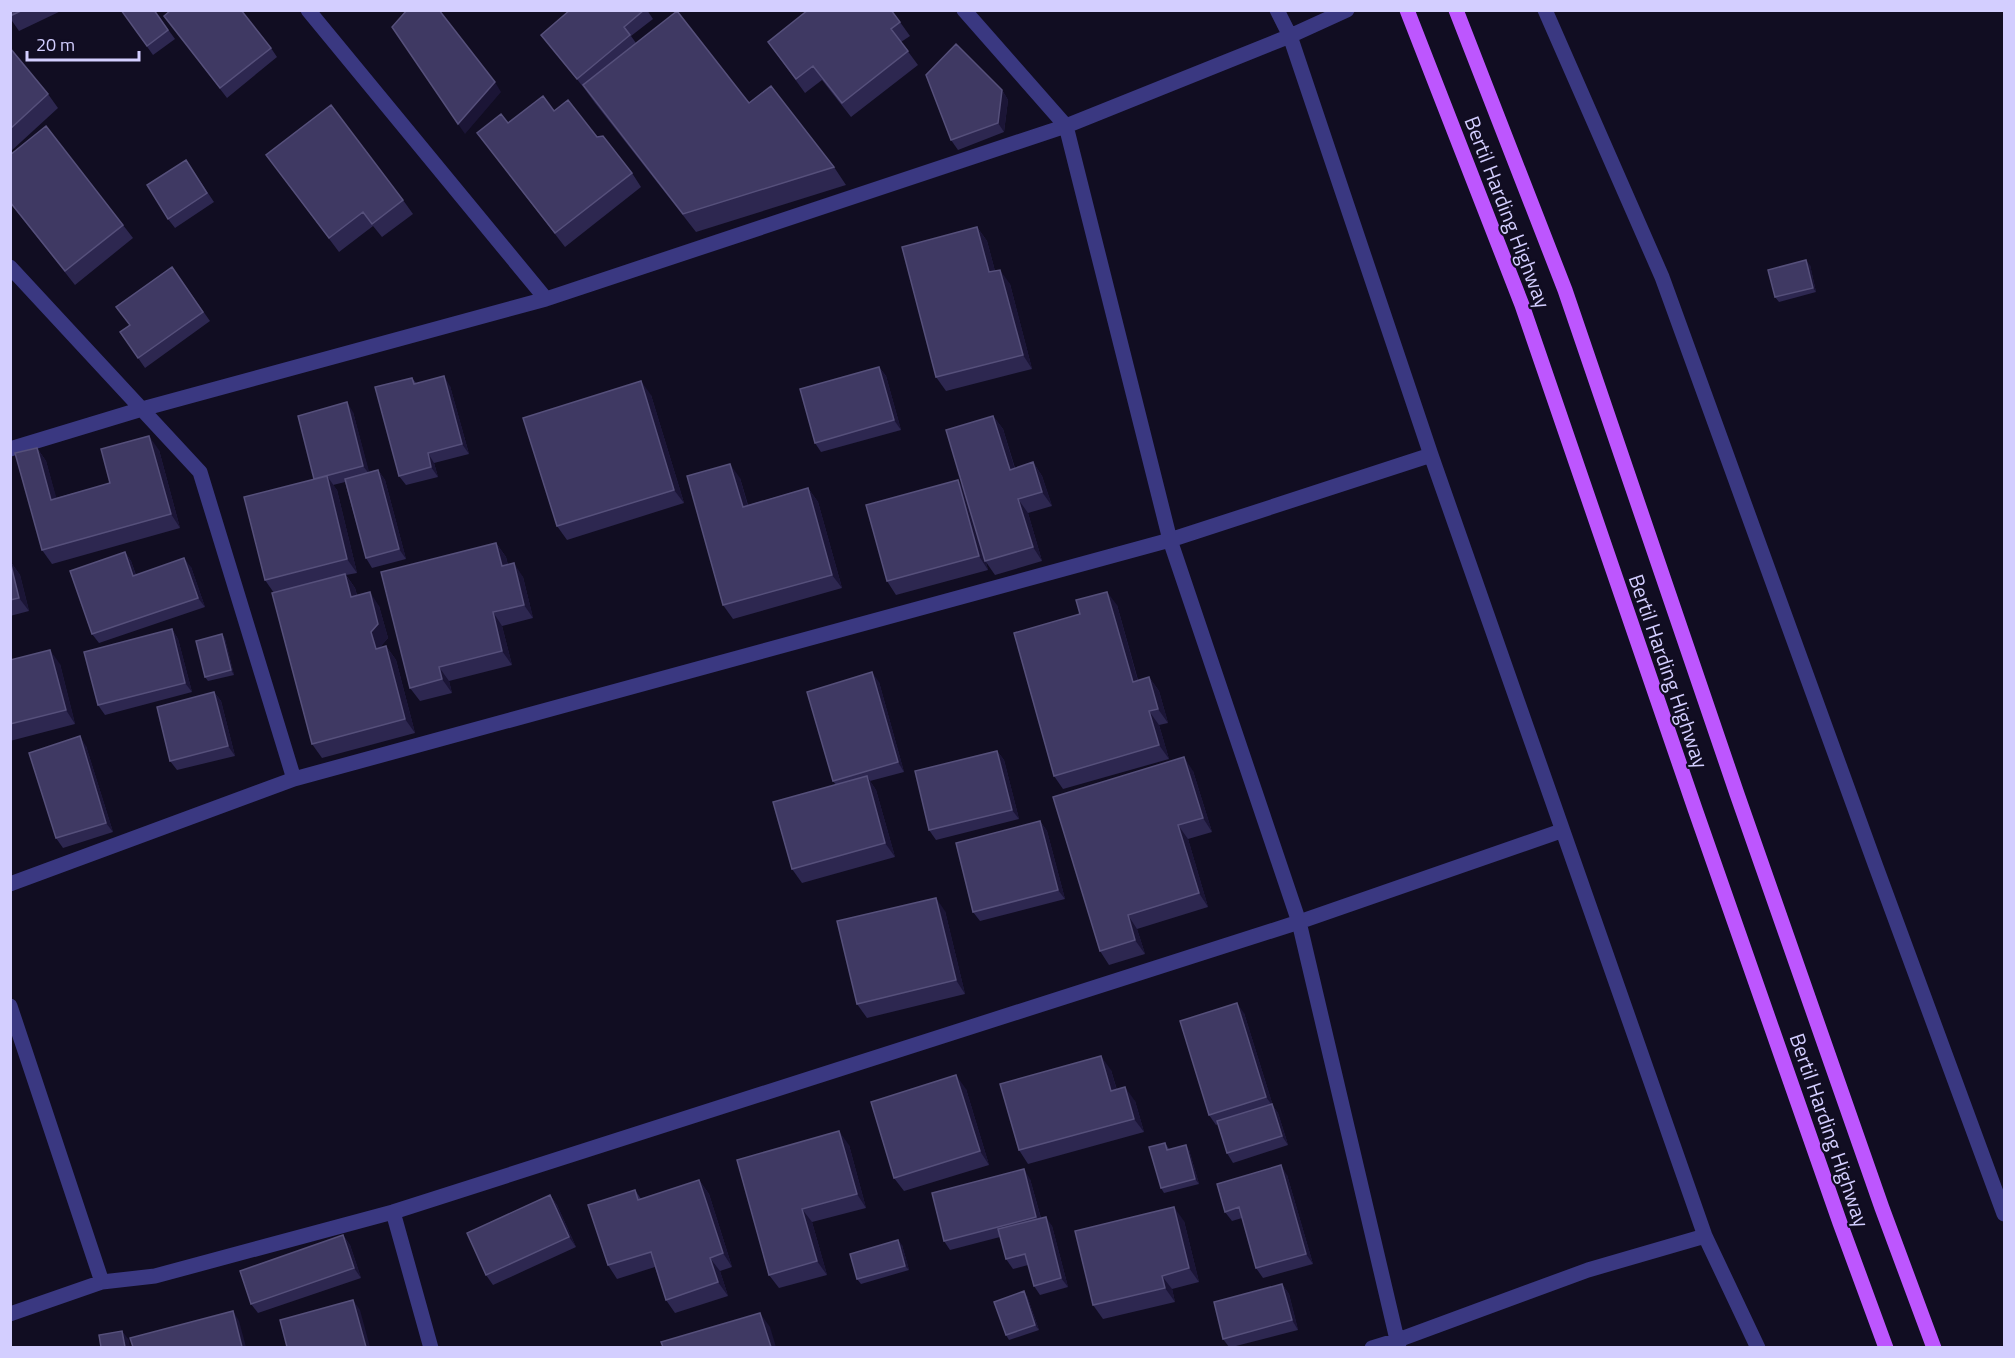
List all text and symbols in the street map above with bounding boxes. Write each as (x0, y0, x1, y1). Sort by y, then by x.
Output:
scale bar (27, 24, 140, 62)
text: 20 m (36, 31, 75, 58)
street label: Bertil Harding Highway (1457, 111, 1559, 313)
street label: Bertil Harding Highway (1621, 570, 1717, 772)
street label: Bertil Harding Highway (1782, 1029, 1878, 1231)

